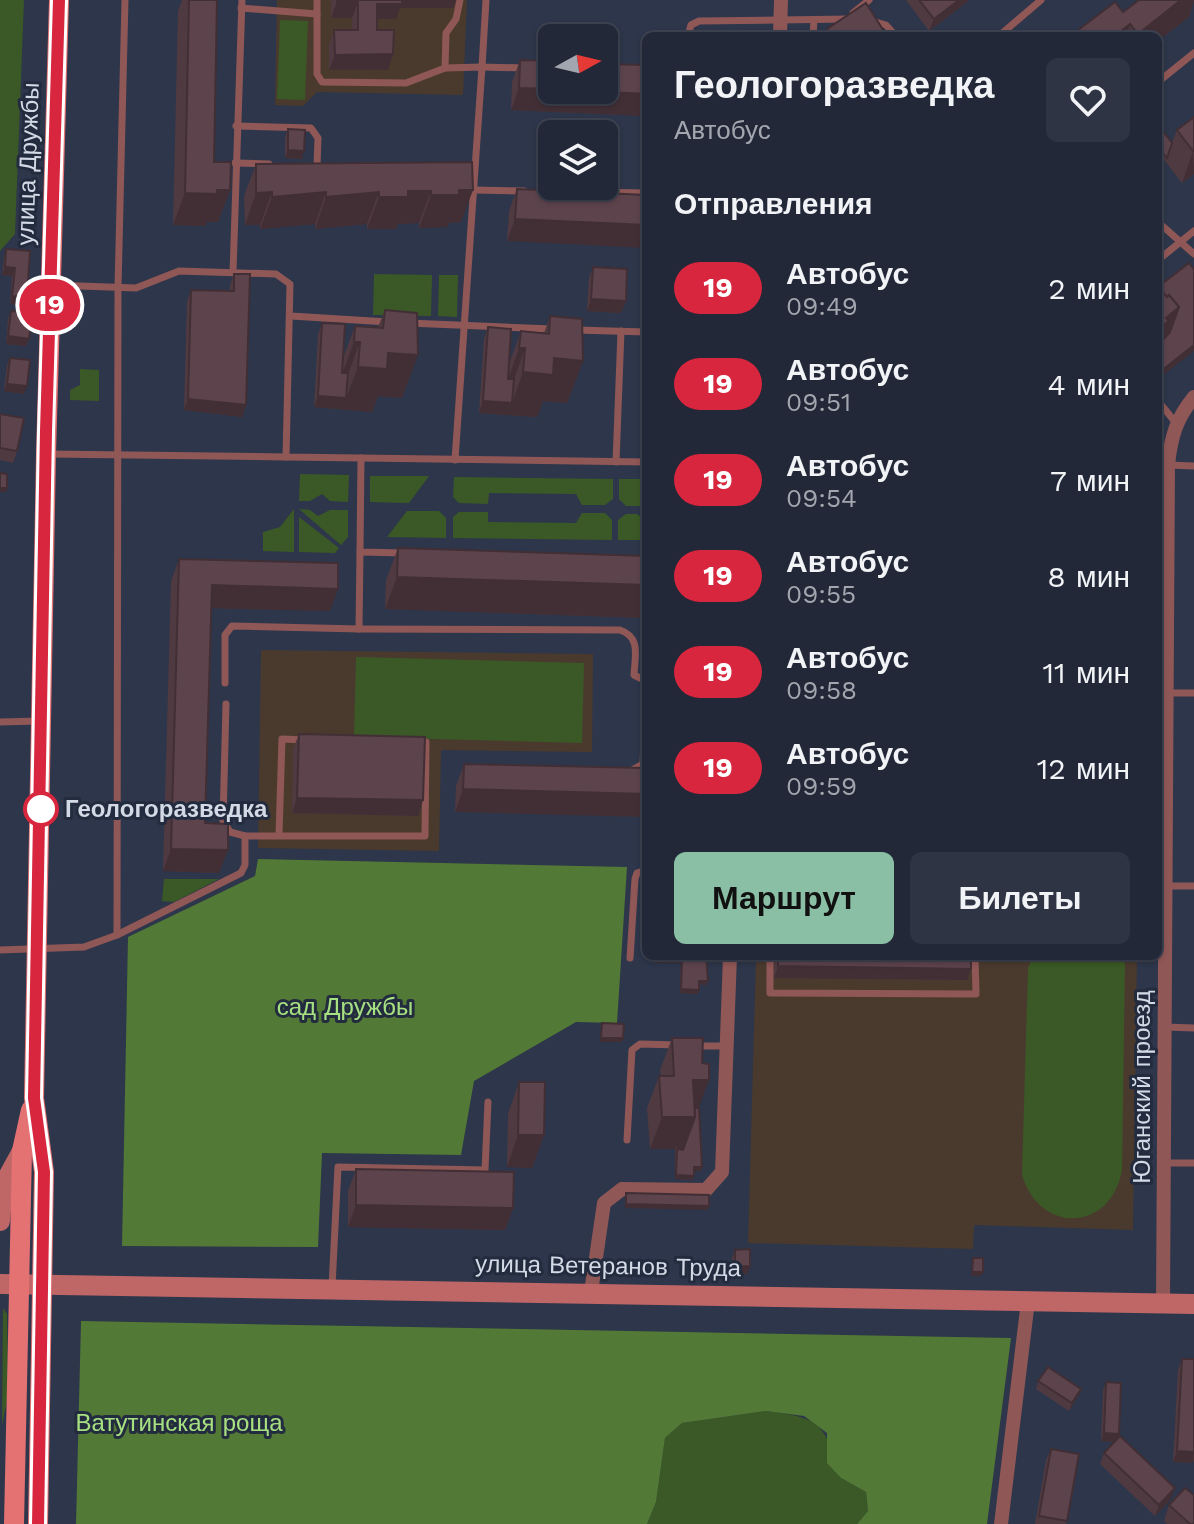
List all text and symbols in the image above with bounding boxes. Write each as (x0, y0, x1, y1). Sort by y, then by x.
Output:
north arrow (538, 24, 618, 104)
map controls (538, 24, 618, 200)
button: heart (1046, 58, 1130, 142)
text: Геологоразведка (674, 63, 994, 107)
street label: улица Дружбы (11, 82, 45, 246)
text: Автобус (674, 115, 771, 145)
button: layers (538, 120, 618, 200)
text: Отправления (674, 186, 873, 221)
text: Автобус (786, 256, 909, 291)
text: 19 (703, 271, 733, 304)
text: 2 мин (1048, 271, 1130, 306)
line badge: 19 (14, 279, 86, 331)
text: 19 (35, 288, 65, 321)
text: 09:49 (786, 291, 858, 321)
text: Автобус (786, 352, 909, 387)
text: 19 (703, 367, 733, 400)
text: 4 мин (1047, 367, 1130, 402)
text: 09:51 (786, 387, 851, 417)
text: Автобус (786, 448, 909, 483)
text: 19 (703, 463, 733, 496)
text: 7 мин (1050, 463, 1130, 498)
text: 09:54 (786, 483, 857, 513)
text: Автобус (786, 544, 909, 579)
text: 19 (703, 559, 733, 592)
text: 8 мин (1047, 559, 1130, 594)
text: 09:55 (786, 579, 856, 609)
text: Автобус (786, 640, 909, 675)
text: 19 (703, 655, 733, 688)
text: 11 мин (1042, 655, 1130, 690)
text: 09:58 (786, 675, 857, 705)
text: Автобус (786, 736, 909, 771)
text: 19 (703, 751, 733, 784)
text: 12 мин (1037, 751, 1130, 786)
text: 09:59 (786, 771, 857, 801)
marker: Геологоразведка (24, 792, 58, 826)
place label: Геологоразведка (65, 795, 268, 823)
button: Маршрут (674, 852, 894, 944)
button: Билеты (910, 852, 1130, 944)
street label: Юганский проезд (1128, 990, 1156, 1184)
park label: сад Дружбы (277, 993, 413, 1021)
street label: улица Ветеранов Труда (475, 1250, 742, 1282)
park label: Ватутинская роща (75, 1409, 283, 1437)

